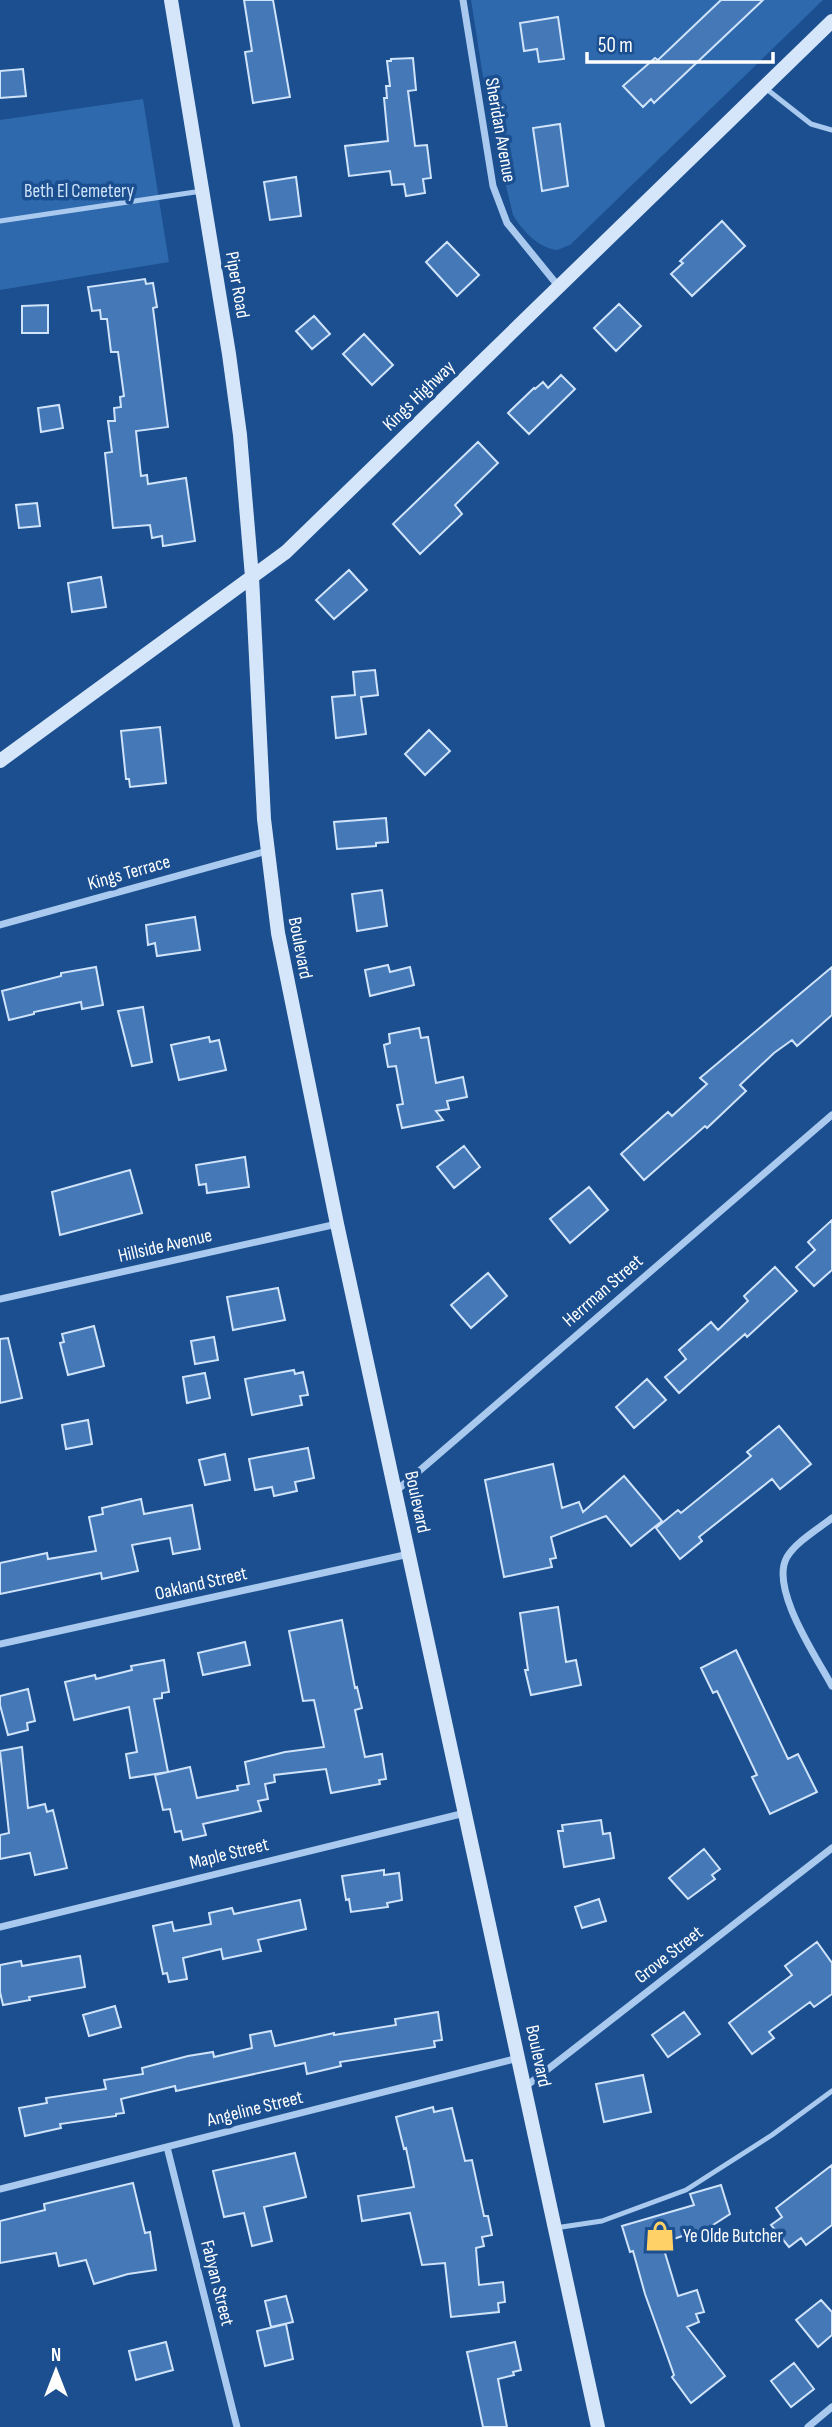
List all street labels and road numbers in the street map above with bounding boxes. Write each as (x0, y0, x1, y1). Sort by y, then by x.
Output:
street label: Sheridan Avenue (479, 76, 521, 184)
street label: Piper Road (220, 250, 254, 320)
street label: Kings Highway (378, 355, 460, 436)
street label: Kings Terrace (85, 850, 173, 896)
street label: Boulevard (283, 915, 317, 981)
street label: Hillside Avenue (116, 1224, 214, 1268)
street label: Herrman Street (558, 1250, 648, 1332)
street label: Boulevard (399, 1469, 435, 1535)
street label: Oakland Street (153, 1562, 249, 1606)
street label: Maple Street (187, 1833, 271, 1875)
street label: Grove Street (630, 1921, 708, 1989)
street label: Boulevard (520, 2023, 556, 2089)
street label: Angeline Street (204, 2086, 306, 2132)
street label: Fabyan Street (195, 2238, 239, 2328)

